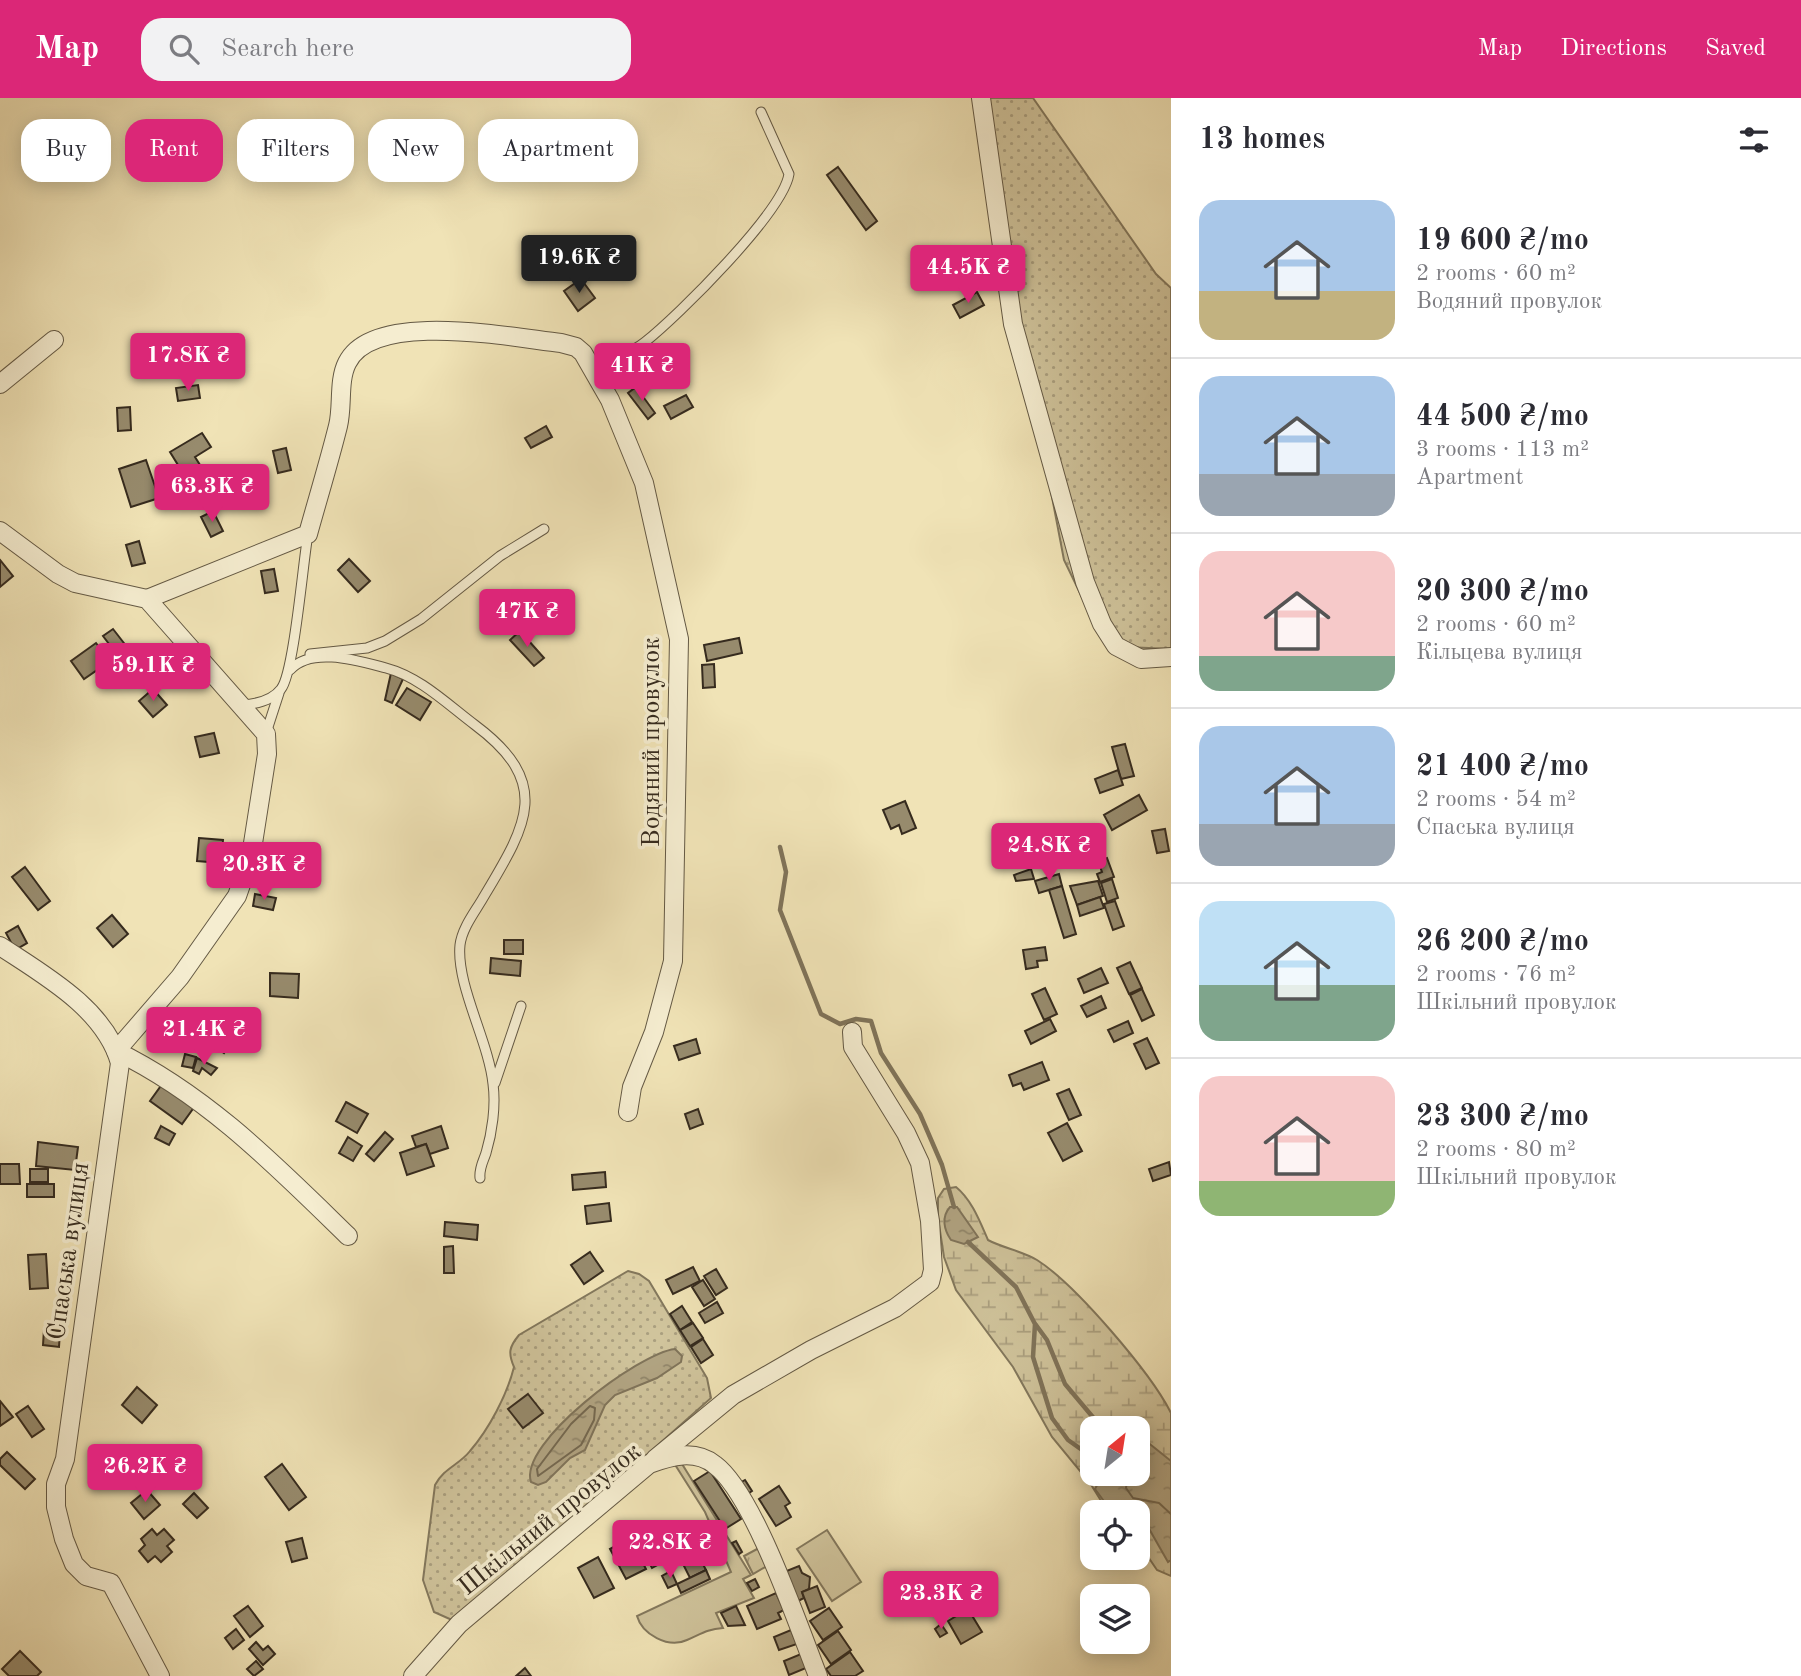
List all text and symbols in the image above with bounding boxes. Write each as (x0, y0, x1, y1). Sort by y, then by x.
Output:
search box (141, 18, 631, 81)
icon: search (165, 30, 203, 68)
text: Map (35, 33, 99, 66)
text: Search here (221, 36, 354, 62)
text: Map (1478, 37, 1522, 61)
text: Directions (1560, 37, 1667, 61)
text: Saved (1705, 37, 1766, 61)
chip: Buy (21, 119, 111, 182)
chip: Rent (125, 119, 223, 182)
chip: Filters (237, 119, 354, 182)
chip: New (368, 119, 464, 182)
chip: Apartment (478, 119, 638, 182)
icon: filters (1735, 121, 1773, 159)
text: 13 homes (1199, 125, 1325, 155)
text: 19 600 ₴/mo (1416, 226, 1589, 256)
icon: home (1255, 228, 1339, 312)
pin: 19.6K ₴ (514, 236, 644, 295)
text: 19.6K ₴ (537, 246, 621, 269)
pin: 44.5K ₴ (903, 246, 1033, 305)
text: 44.5K ₴ (926, 256, 1010, 279)
text: 2 rooms · 60 m² (1416, 262, 1576, 285)
text: Водяний провулок (1416, 290, 1602, 313)
pin: 17.8K ₴ (123, 334, 253, 393)
text: 17.8K ₴ (146, 344, 230, 367)
pin: 41K ₴ (593, 344, 691, 403)
text: 41K ₴ (610, 354, 674, 377)
text: 44 500 ₴/mo (1416, 402, 1589, 432)
icon: home (1255, 404, 1339, 488)
text: 3 rooms · 113 m² (1416, 438, 1589, 461)
pin: 63.3K ₴ (147, 464, 277, 524)
text: Apartment (1416, 466, 1524, 489)
text: 63.3K ₴ (170, 475, 254, 498)
text: 20 300 ₴/mo (1416, 577, 1589, 607)
icon: home (1255, 579, 1339, 663)
pin: 47K ₴ (478, 589, 576, 649)
text: 47K ₴ (495, 600, 559, 623)
text: 2 rooms · 60 m² (1416, 613, 1576, 636)
street label: Водяний провулок (639, 637, 665, 847)
text: Кільцева вулиця (1416, 641, 1583, 664)
pin: 59.1K ₴ (88, 644, 218, 703)
text: 59.1K ₴ (111, 654, 195, 677)
text: 21 400 ₴/mo (1416, 752, 1589, 782)
icon: home (1255, 754, 1339, 838)
text: 2 rooms · 54 m² (1416, 788, 1576, 811)
text: Спаська вулиця (1416, 816, 1575, 839)
pin: 24.8K ₴ (984, 824, 1114, 883)
text: 24.8K ₴ (1007, 834, 1091, 857)
pin: 20.3K ₴ (199, 842, 329, 902)
text: 20.3K ₴ (222, 853, 306, 876)
text: 26 200 ₴/mo (1416, 927, 1589, 957)
icon: home (1255, 929, 1339, 1013)
text: 2 rooms · 76 m² (1416, 963, 1576, 986)
text: Шкільний провулок (1416, 991, 1616, 1014)
pin: 21.4K ₴ (139, 1007, 269, 1067)
text: 21.4K ₴ (162, 1018, 246, 1041)
text: 23 300 ₴/mo (1416, 1102, 1589, 1132)
icon: home (1255, 1104, 1339, 1188)
text: 2 rooms · 80 m² (1416, 1138, 1576, 1161)
street label: Спаська вулиця (44, 1161, 94, 1342)
text: Шкільний провулок (1416, 1166, 1616, 1189)
north arrow (1080, 1416, 1150, 1486)
map controls (1080, 1416, 1150, 1654)
street label: Шкільний провулок (454, 1438, 646, 1601)
pin: 26.2K ₴ (80, 1444, 210, 1504)
text: 26.2K ₴ (103, 1455, 187, 1478)
button: locate (1080, 1500, 1150, 1570)
pin: 22.8K ₴ (605, 1520, 735, 1580)
text: 22.8K ₴ (628, 1531, 712, 1554)
pin: 23.3K ₴ (876, 1572, 1006, 1631)
text: 23.3K ₴ (899, 1582, 983, 1605)
button: layers (1080, 1584, 1150, 1654)

